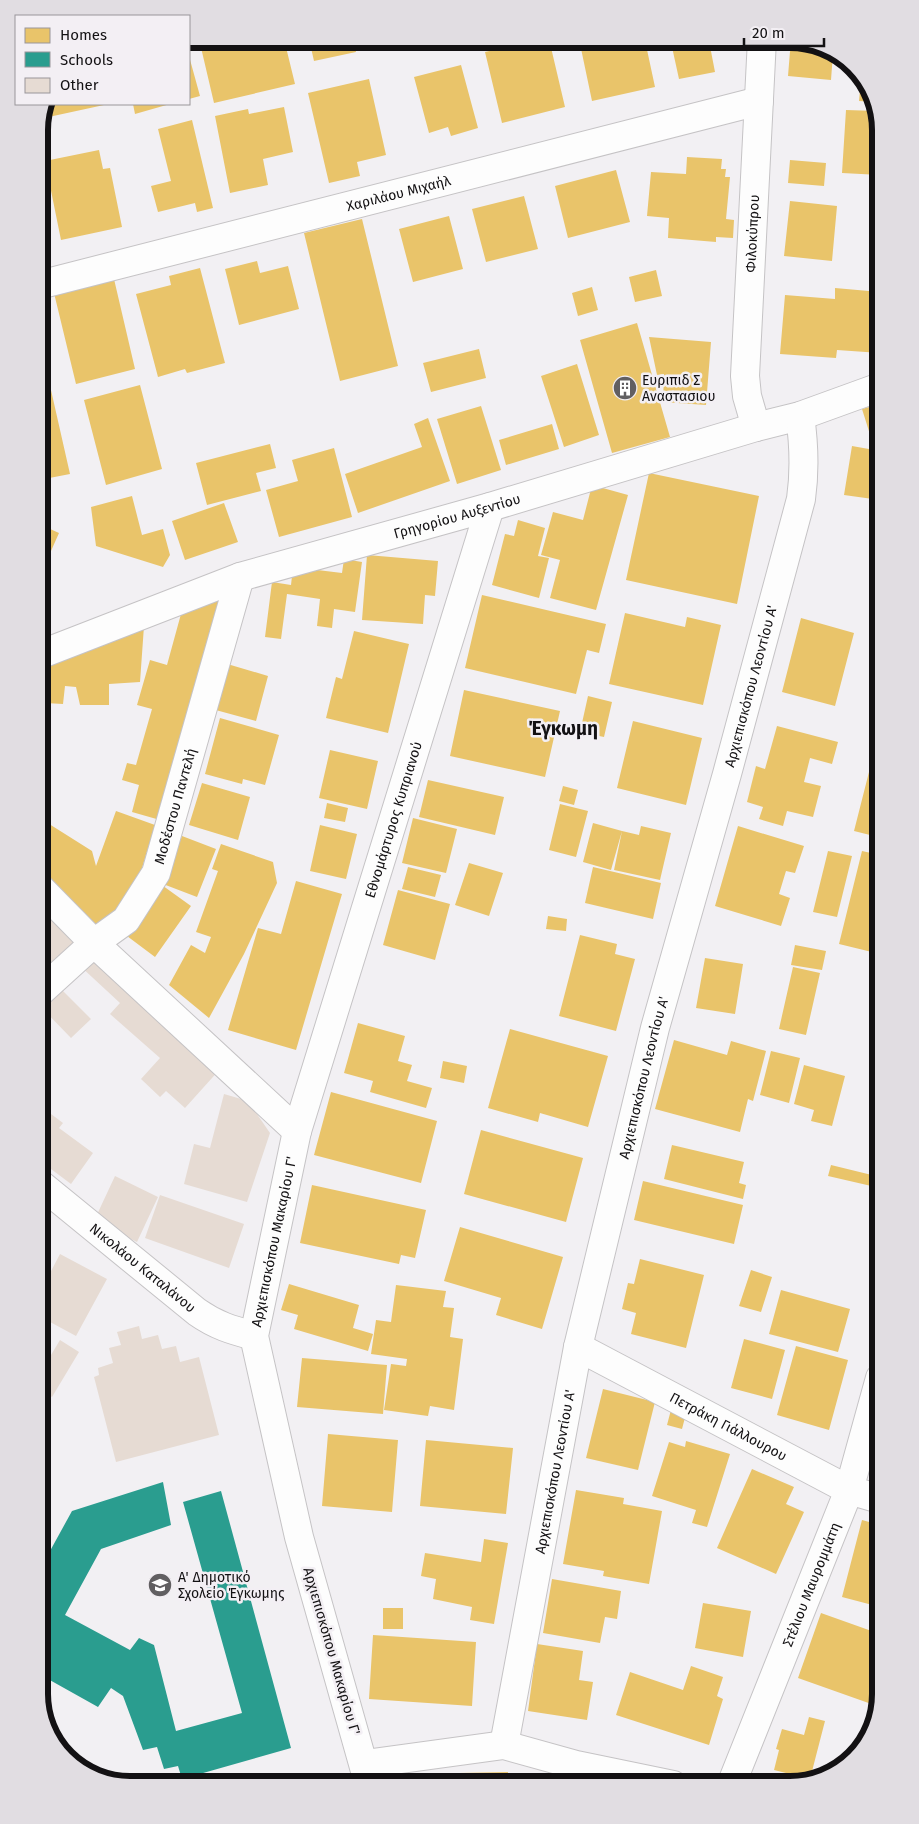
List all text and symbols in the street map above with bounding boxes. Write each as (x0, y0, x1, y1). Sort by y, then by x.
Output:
legend (15, 15, 190, 105)
scale bar (744, 15, 824, 47)
text: 20 m (752, 24, 785, 42)
text: Homes (60, 26, 107, 44)
text: Schools (60, 51, 113, 69)
text: Other (60, 76, 99, 94)
street label: Χαριλάου Μιχαήλ (345, 172, 454, 215)
street label: Φιλοκύπρου (742, 194, 763, 273)
place label: Ευριπιδ Σ Αναστασιου (642, 372, 716, 405)
building icon: Ευριπιδ Σ Αναστασιου (612, 375, 638, 401)
street label: Γρηγορίου Αυξεντίου (392, 490, 523, 543)
street label: Αρχιεπισκόπου Λεοντίου Α' (721, 604, 781, 769)
district label: Έγκωμη (528, 717, 598, 740)
street label: Εθνομάρτυρος Κυπριανού (362, 739, 426, 900)
street label: Μοδέστου Παντελή (151, 746, 200, 866)
street label: Αρχιεπισκόπου Λεοντίου Α' (616, 995, 672, 1161)
street label: Αρχιεπισκόπου Μακαρίου Γ' (248, 1155, 300, 1329)
street label: Νικολάου Καταλάνου (86, 1220, 199, 1316)
street label: Αρχιεπισκόπου Λεοντίου Α' (532, 1388, 579, 1555)
street label: Πετράκη Γιάλλουρου (667, 1389, 790, 1465)
street label: Στέλιου Μαυρομμάτη (779, 1520, 844, 1649)
street label: Αρχιεπισκόπου Μακαρίου Γ' (299, 1565, 364, 1737)
place label: Α' Δημοτικό Σχολείο Έγκωμης (178, 1569, 285, 1602)
school or university icon: Α' Δημοτικό Σχολείο Έγκωμης (147, 1572, 173, 1598)

